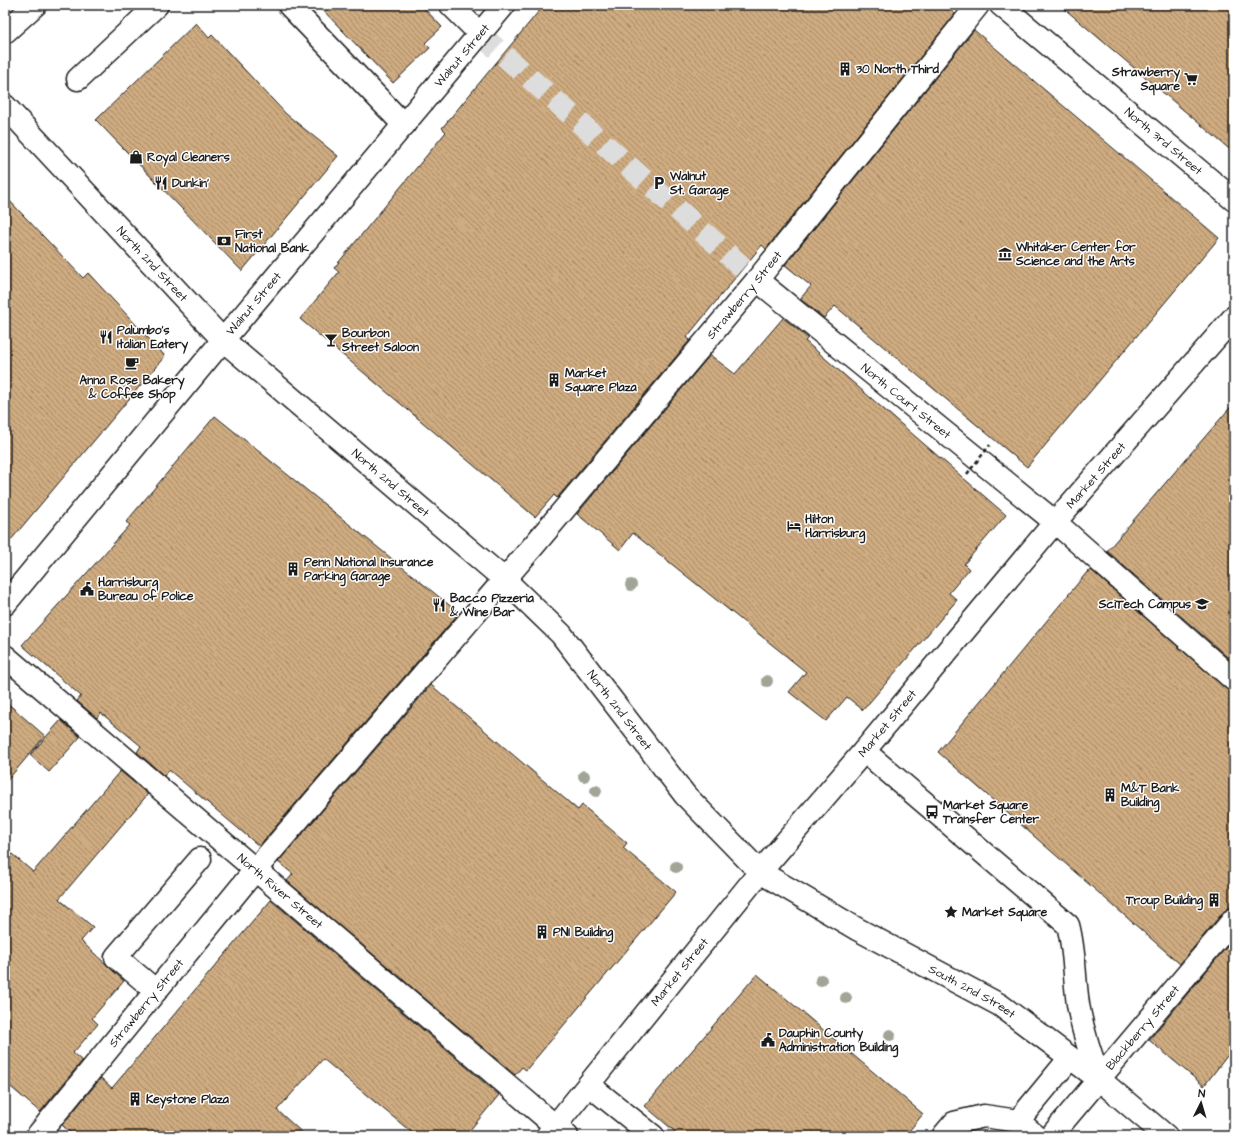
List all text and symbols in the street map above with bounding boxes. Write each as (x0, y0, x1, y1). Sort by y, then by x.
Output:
street label: Walnut Street (430, 20, 494, 91)
building icon: 30 North Third (837, 61, 853, 77)
place label: 30 North Third (855, 61, 940, 78)
place label: Strawberry Square (1111, 64, 1181, 96)
supermarket icon: Strawberry Square (1183, 71, 1199, 87)
street label: North 3rd Street (1121, 103, 1206, 179)
shop icon: Royal Cleaners (128, 149, 144, 165)
place label: Royal Cleaners (147, 149, 230, 167)
place label: Walnut St. Garage (669, 168, 729, 201)
restaurant icon: Dunkin' (153, 175, 169, 191)
place label: Dunkin' (172, 175, 209, 192)
parking icon: Walnut St. Garage (651, 175, 667, 191)
street label: North 2nd Street (113, 223, 192, 306)
place label: First National Bank (235, 226, 309, 257)
bank icon: First National Bank (216, 233, 232, 249)
place label: Whitaker Center for Science and the Arts (1015, 239, 1136, 270)
museum icon: Whitaker Center for Science and the Arts (997, 246, 1013, 262)
street label: Strawberry Street (702, 247, 786, 343)
street label: Walnut Street (222, 268, 285, 339)
place label: Palumbo's Italian Eatery (117, 322, 189, 354)
place label: Bourbon Street Saloon (341, 325, 419, 356)
restaurant icon: Palumbo's Italian Eatery (98, 329, 114, 345)
bar icon: Bourbon Street Saloon (323, 332, 339, 348)
cafe icon: Anna Rose Bakery & Coffee Shop (124, 355, 140, 371)
street label: North Court Street (858, 359, 955, 443)
place label: Market Square Plaza (564, 365, 638, 397)
place label: Anna Rose Bakery & Coffee Shop (80, 372, 185, 404)
building icon: Market Square Plaza (546, 372, 562, 388)
street label: Market Street (1062, 438, 1130, 512)
street label: North 2nd Street (348, 445, 433, 521)
place label: Hilton Harrisburg (805, 511, 866, 544)
hotel icon: Hilton Harrisburg (786, 518, 802, 534)
place label: Penn National Insurance Parking Garage (304, 554, 434, 587)
building icon: Penn National Insurance Parking Garage (285, 561, 301, 577)
place label: Harrisburg Bureau of Police (98, 574, 194, 605)
public building icon: Harrisburg Bureau of Police (79, 581, 95, 597)
place label: Bacco Pizzeria & Wine Bar (449, 590, 535, 621)
place label: SciTech Campus (1098, 596, 1191, 614)
school or university icon: SciTech Campus (1194, 596, 1210, 612)
restaurant icon: Bacco Pizzeria & Wine Bar (431, 597, 447, 613)
street label: North 2nd Street (583, 666, 656, 754)
street label: Market Street (854, 686, 920, 761)
place label: M&T Bank Building (1121, 780, 1180, 813)
building icon: M&T Bank Building (1102, 787, 1118, 803)
place label: Market Square Transfer Center (942, 797, 1040, 828)
bus stop icon: Market Square Transfer Center (924, 804, 940, 820)
street label: North River Street (234, 850, 327, 933)
place label: Troup Building (1125, 892, 1204, 911)
building icon: Troup Building (1206, 892, 1222, 908)
place icon: Market Square (943, 904, 959, 920)
place label: Market Square (962, 904, 1048, 922)
building icon: PNI Building (534, 924, 550, 940)
place label: PNI Building (553, 924, 614, 943)
street label: Market Street (647, 934, 712, 1010)
street label: Strawberry Street (105, 955, 188, 1051)
street label: South 2nd Street (926, 960, 1019, 1022)
street label: Blackberry Street (1102, 981, 1183, 1074)
place label: Dauphin County Administration Building (779, 1025, 899, 1058)
public building icon: Dauphin County Administration Building (760, 1032, 776, 1048)
north arrow (1181, 1083, 1221, 1123)
text: N (1198, 1086, 1206, 1101)
building icon: Keystone Plaza (127, 1091, 143, 1107)
place label: Keystone Plaza (146, 1091, 230, 1109)

